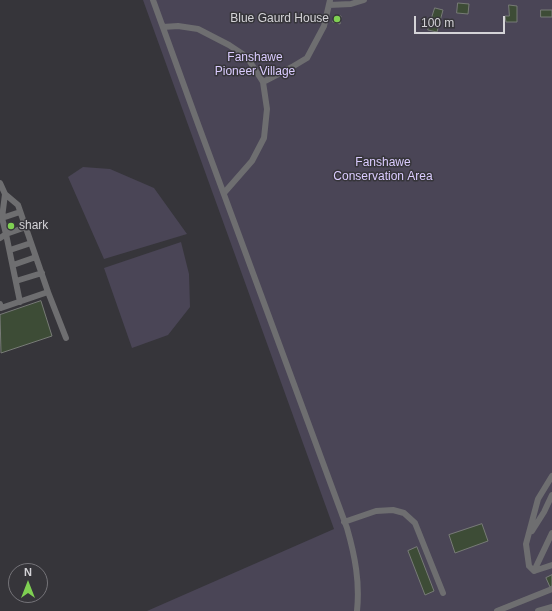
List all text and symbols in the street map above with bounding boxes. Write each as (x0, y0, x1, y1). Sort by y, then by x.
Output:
scale bar (416, 8, 507, 34)
place label: Blue Gaurd House (230, 12, 329, 26)
marker: Blue Gaurd House (332, 14, 342, 24)
text: 100 m (421, 16, 454, 30)
park label: Fanshawe Pioneer Village (215, 51, 295, 79)
park label: Fanshawe Conservation Area (333, 156, 433, 184)
place label: shark (19, 219, 48, 233)
marker: shark (6, 221, 16, 231)
north arrow (8, 563, 48, 603)
text: N (24, 566, 32, 578)

